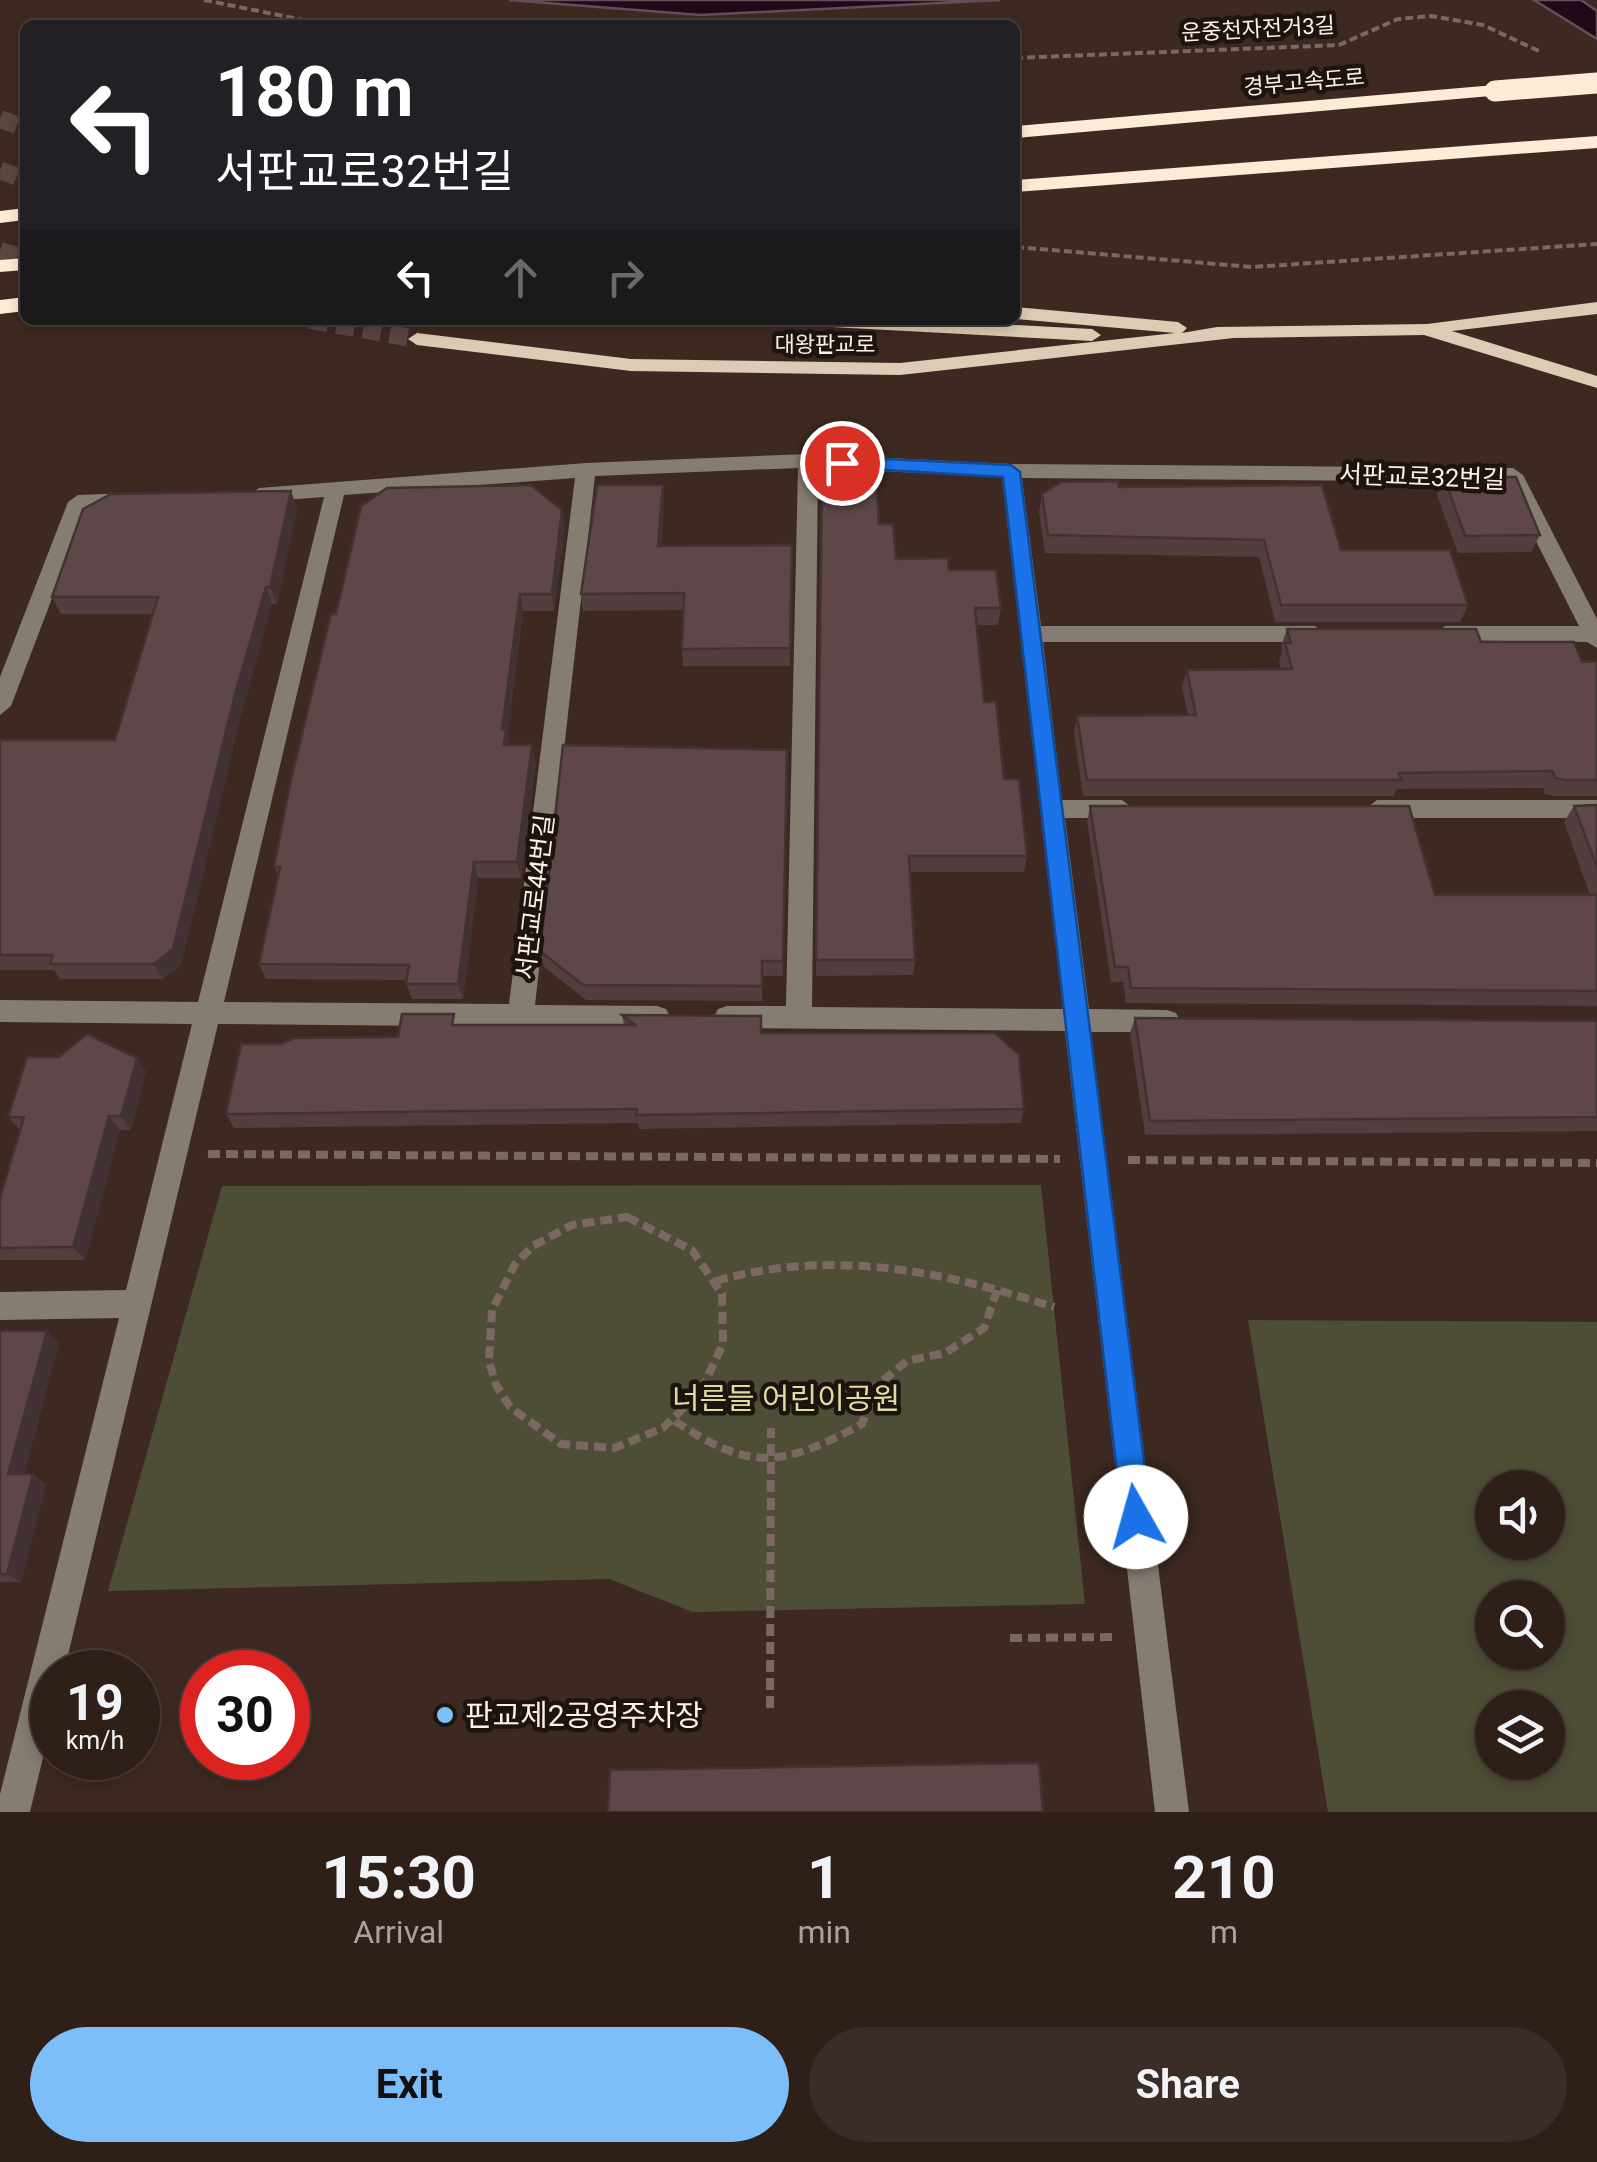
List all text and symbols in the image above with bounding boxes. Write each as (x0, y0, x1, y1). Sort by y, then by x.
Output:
street label: 운중천자전거3길 (1180, 12, 1336, 46)
text: 180 m (215, 51, 414, 133)
icon: left (50, 60, 180, 190)
street label: 경부고속도로 (1242, 64, 1366, 100)
text: 서판교로32번길 (215, 145, 514, 198)
icon: left (388, 250, 443, 305)
icon: ahead (493, 250, 548, 305)
icon: right (598, 250, 653, 305)
street label: 대왕판교로 (774, 332, 876, 357)
pin (800, 421, 885, 506)
icon: arrive (815, 436, 870, 491)
street label: 서판교로32번길 (1338, 460, 1506, 494)
street label: 서판교로44번길 (510, 813, 560, 981)
park label: 너른들 어린이공원 (672, 1381, 900, 1416)
position arrow (1084, 1465, 1188, 1569)
map controls (1475, 1470, 1565, 1780)
button: sound (1475, 1470, 1565, 1560)
button: search (1475, 1580, 1565, 1670)
speed limit sign: 30 (180, 1650, 310, 1780)
text: 19 (66, 1674, 124, 1732)
button: layers (1475, 1690, 1565, 1780)
place label: 판교제2공영주차장 (465, 1698, 703, 1733)
marker: 판교제2공영주차장 (434, 1704, 456, 1726)
text: km/h (66, 1726, 124, 1755)
text: 15:30 (321, 1842, 476, 1913)
text: 1 (807, 1842, 841, 1913)
text: 210 (1172, 1842, 1276, 1913)
text: Arrival (353, 1913, 444, 1951)
text: min (797, 1913, 851, 1951)
text: m (1210, 1913, 1238, 1951)
button: Exit (30, 2027, 789, 2142)
button: Share (809, 2027, 1567, 2142)

